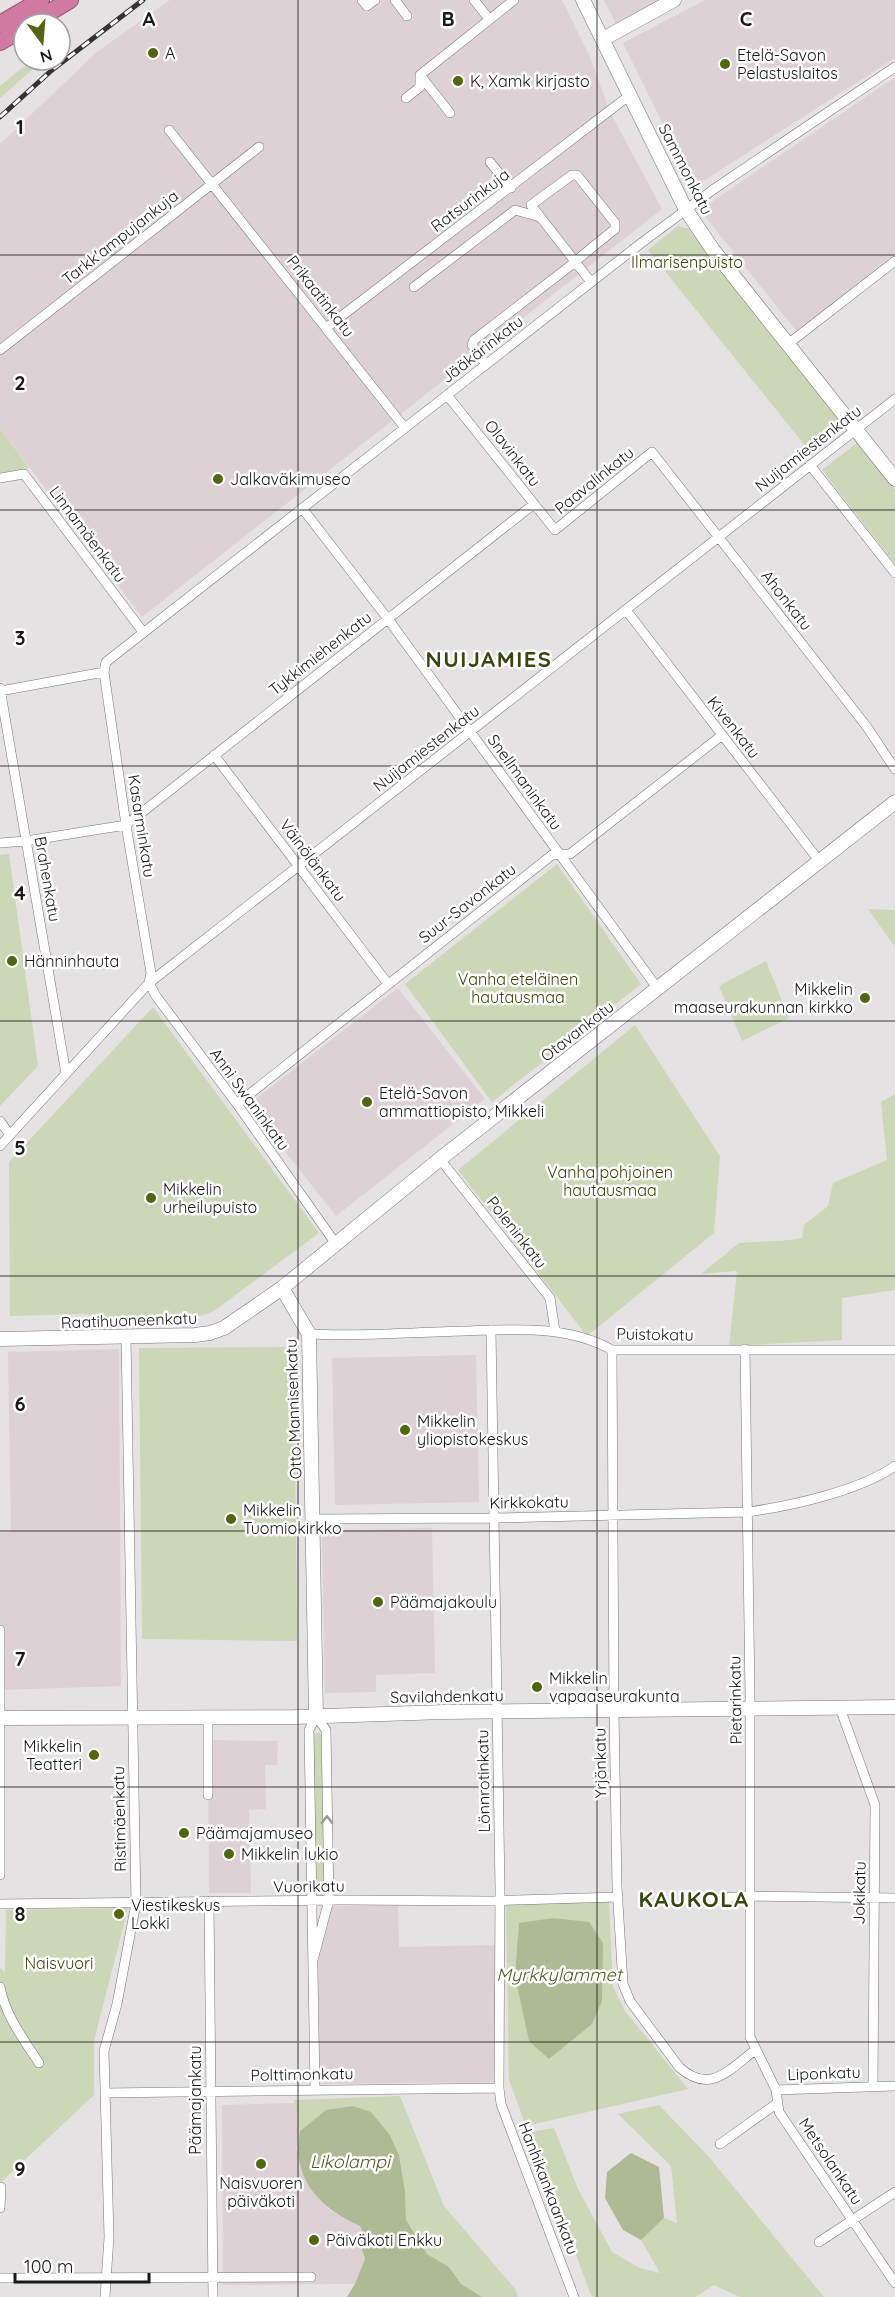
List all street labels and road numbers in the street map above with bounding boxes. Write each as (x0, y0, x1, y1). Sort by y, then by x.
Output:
street label: Sammonkatu (655, 120, 717, 218)
street label: Ratsurinkuja (427, 164, 513, 236)
street label: Tarkk'ampujankuja (58, 185, 182, 289)
street label: Prikaatinkatu (283, 251, 359, 341)
street label: Jääkärinkatu (437, 311, 527, 387)
street label: Nuijamiestenkatu (751, 400, 865, 496)
street label: Olavinkatu (481, 416, 545, 490)
street label: Paavalinkatu (550, 442, 638, 518)
street label: Linnamäenkatu (45, 482, 131, 586)
street label: Ahonkatu (757, 566, 817, 634)
street label: Tykkimiehenkatu (265, 607, 375, 699)
street label: Kivenkatu (703, 692, 765, 762)
street label: Nuijamiestenkatu (369, 700, 483, 796)
street label: Snellmaninkatu (484, 730, 566, 834)
street label: Kasarminkatu (124, 773, 160, 879)
street label: Väinölänkatu (276, 815, 350, 905)
street label: Brahenkatu (31, 835, 65, 923)
street label: Suur-Savonkatu (414, 859, 520, 947)
street label: Otavankatu (536, 996, 618, 1066)
street label: Anni Swaninkatu (206, 1044, 294, 1154)
street label: Poleninkatu (483, 1192, 551, 1272)
street label: Raatihuoneenkatu (61, 1308, 197, 1332)
street label: Puistokatu (616, 1323, 694, 1345)
street label: Otto Mannisenkatu (281, 1338, 305, 1480)
street label: Kirkkokatu (489, 1491, 569, 1513)
street label: Pietarinkatu (724, 1655, 746, 1745)
street label: Savilahdenkatu (390, 1685, 504, 1707)
street label: Yrjönkatu (589, 1728, 611, 1798)
street label: Lönnrotinkatu (472, 1729, 494, 1833)
street label: Ristimäenkatu (108, 1766, 130, 1872)
street label: Jokikatu (848, 1861, 870, 1925)
street label: Vuorikatu (273, 1875, 345, 1897)
street label: Päämajankatu (185, 2045, 205, 2155)
street label: Liponkatu (787, 2062, 861, 2084)
street label: Polttimonkatu (250, 2063, 354, 2085)
street label: Metsolankatu (795, 2114, 867, 2208)
street label: Hanhikankaankatu (515, 2119, 583, 2257)

